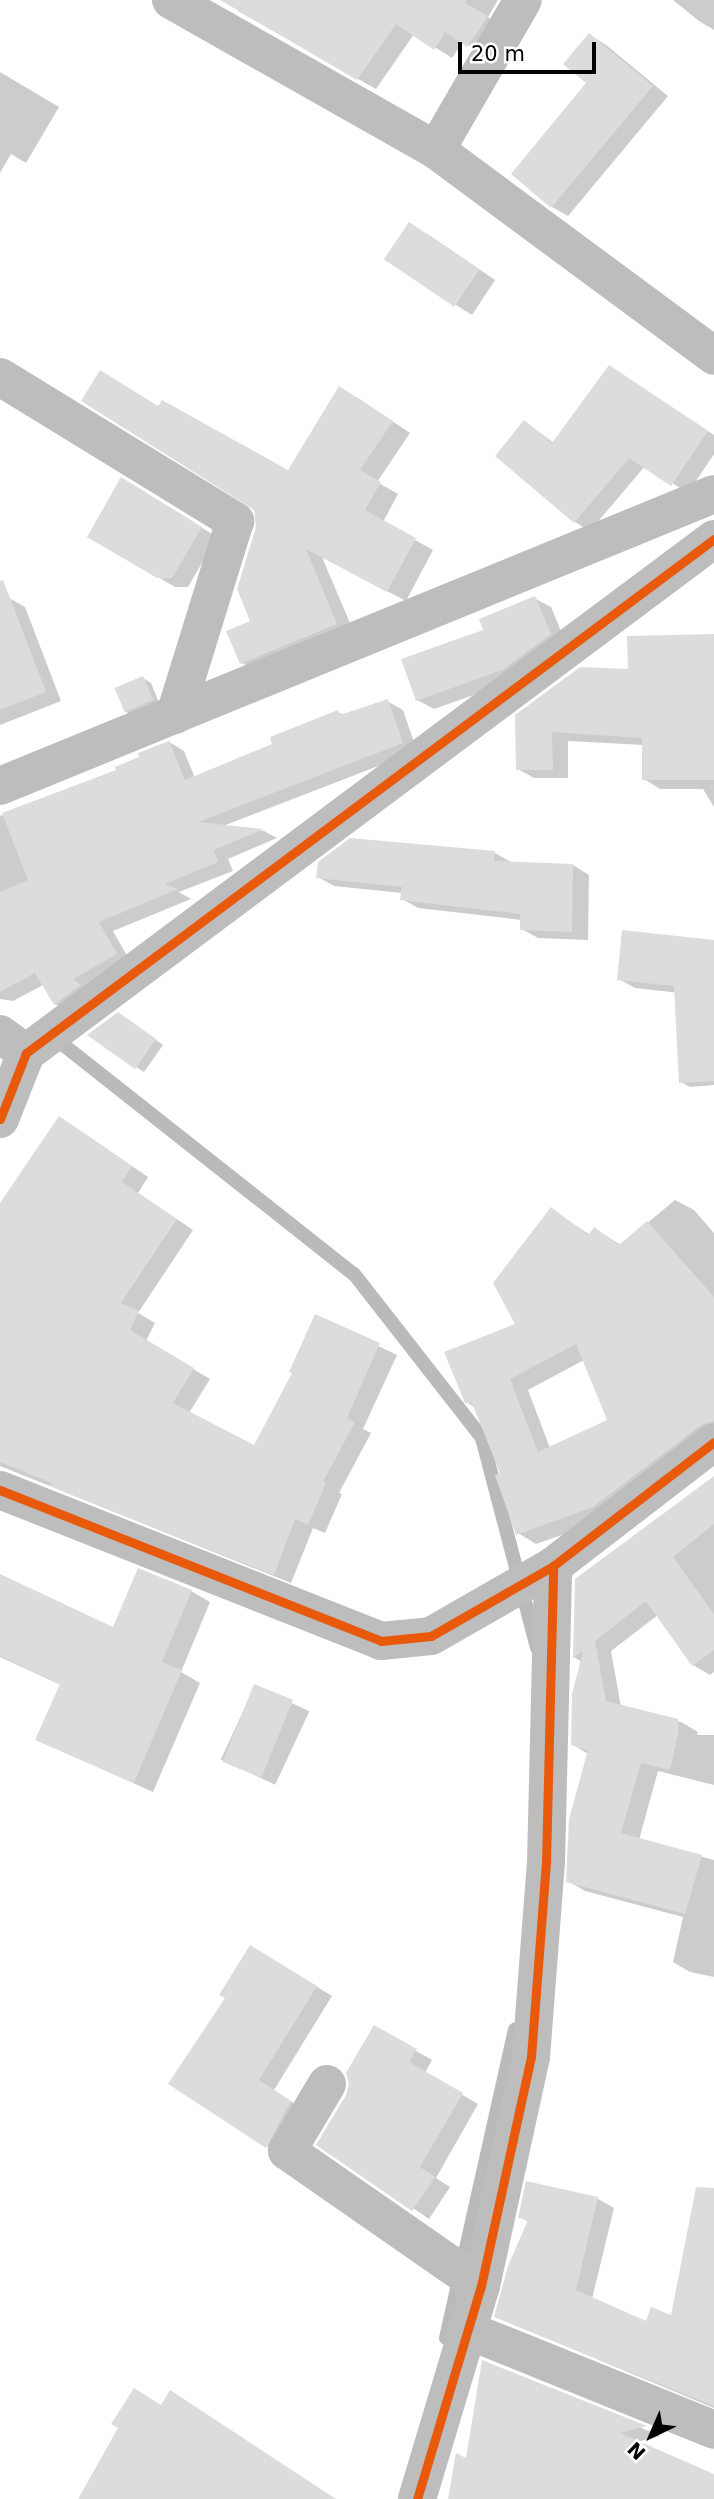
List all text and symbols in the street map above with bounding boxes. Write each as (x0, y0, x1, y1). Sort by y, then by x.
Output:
scale bar (462, 28, 600, 72)
text: 20 m (471, 42, 525, 66)
north arrow (616, 2401, 686, 2471)
text: N (623, 2438, 650, 2465)

